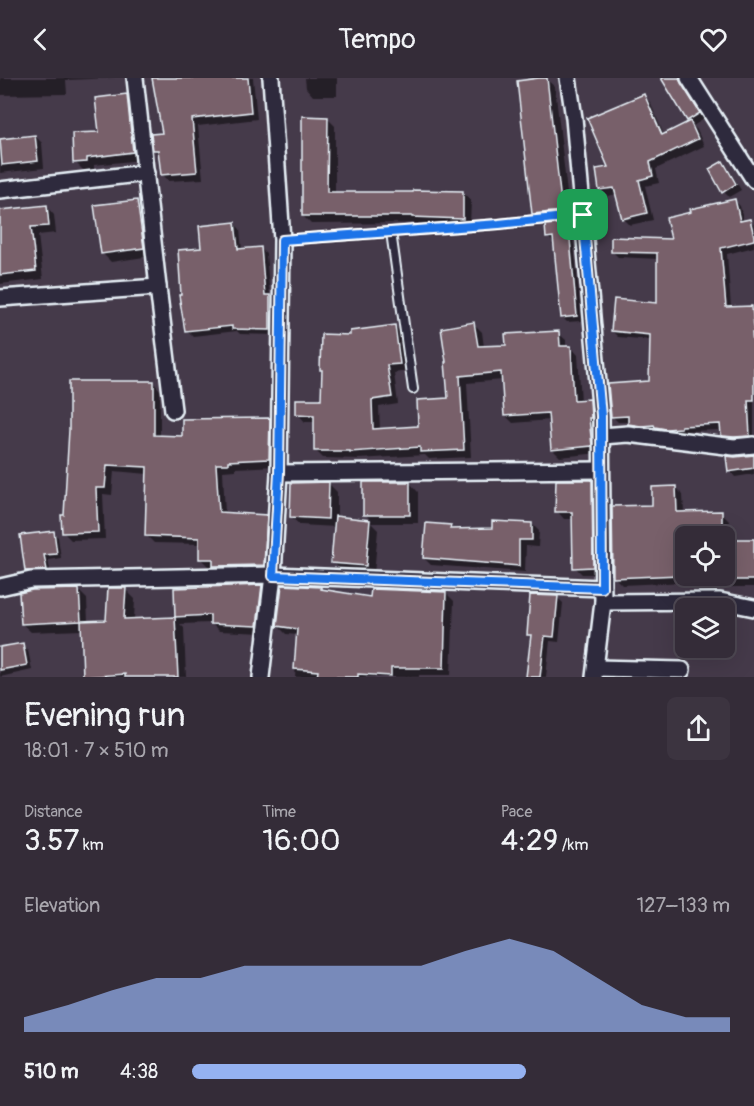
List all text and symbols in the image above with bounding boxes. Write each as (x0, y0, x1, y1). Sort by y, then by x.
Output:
icon: back (24, 23, 57, 56)
text: Tempo (338, 23, 416, 56)
icon: heart (697, 23, 730, 56)
pin (557, 189, 608, 240)
icon: arrive (566, 198, 599, 231)
map controls (675, 526, 735, 658)
button: locate (675, 526, 735, 586)
button: layers (675, 598, 735, 658)
text: Evening run (24, 695, 185, 736)
button: share (667, 697, 730, 760)
text: 18:01 · 7 × 510 m (24, 738, 169, 763)
text: Distance (24, 802, 83, 822)
text: Time (262, 802, 296, 822)
text: Pace (501, 802, 532, 822)
text: 3.57 (24, 822, 79, 859)
text: 16:00 (262, 822, 341, 859)
text: 4:29 (501, 822, 558, 859)
text: km (79, 835, 104, 855)
text: /km (558, 835, 588, 855)
text: Elevation (24, 893, 100, 918)
text: 127–133 m (636, 893, 730, 918)
text: 510 m (24, 1059, 78, 1084)
text: 4:38 (120, 1059, 158, 1084)

